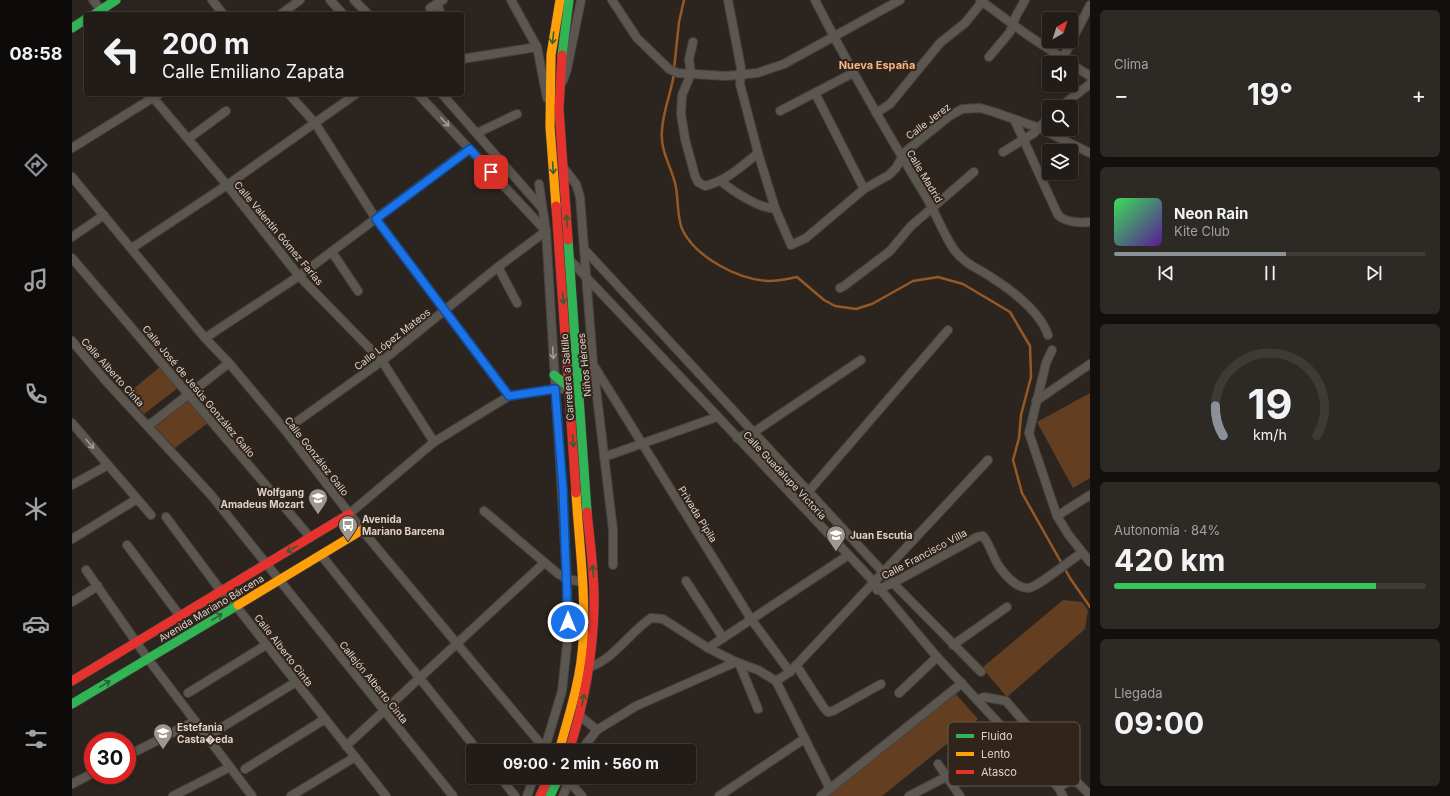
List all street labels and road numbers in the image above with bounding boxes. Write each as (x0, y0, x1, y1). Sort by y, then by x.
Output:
street label: Calle Jerez (903, 100, 953, 142)
street label: Calle Madrid (904, 147, 946, 205)
street label: Calle Valentín Gómez Farías (232, 179, 326, 287)
street label: Calle López Mateos (352, 306, 432, 372)
street label: Calle José de Jesús González Gallo (140, 323, 258, 459)
street label: Carretera a Saltillo (558, 333, 576, 421)
street label: Niños Héroes (575, 333, 593, 397)
street label: Calle Alberto Cinta (79, 335, 147, 409)
street label: Calle González Gallo (282, 414, 352, 498)
street label: Calle Guadalupe Victoria (741, 428, 829, 522)
street label: Privada Pípila (676, 484, 720, 544)
street label: Calle Francisco Villa (879, 526, 969, 582)
street label: Avenida Mariano Bárcena (156, 572, 266, 644)
street label: Calle Alberto Cinta (252, 612, 316, 688)
street label: Callejón Alberto Cinta (337, 638, 411, 726)

